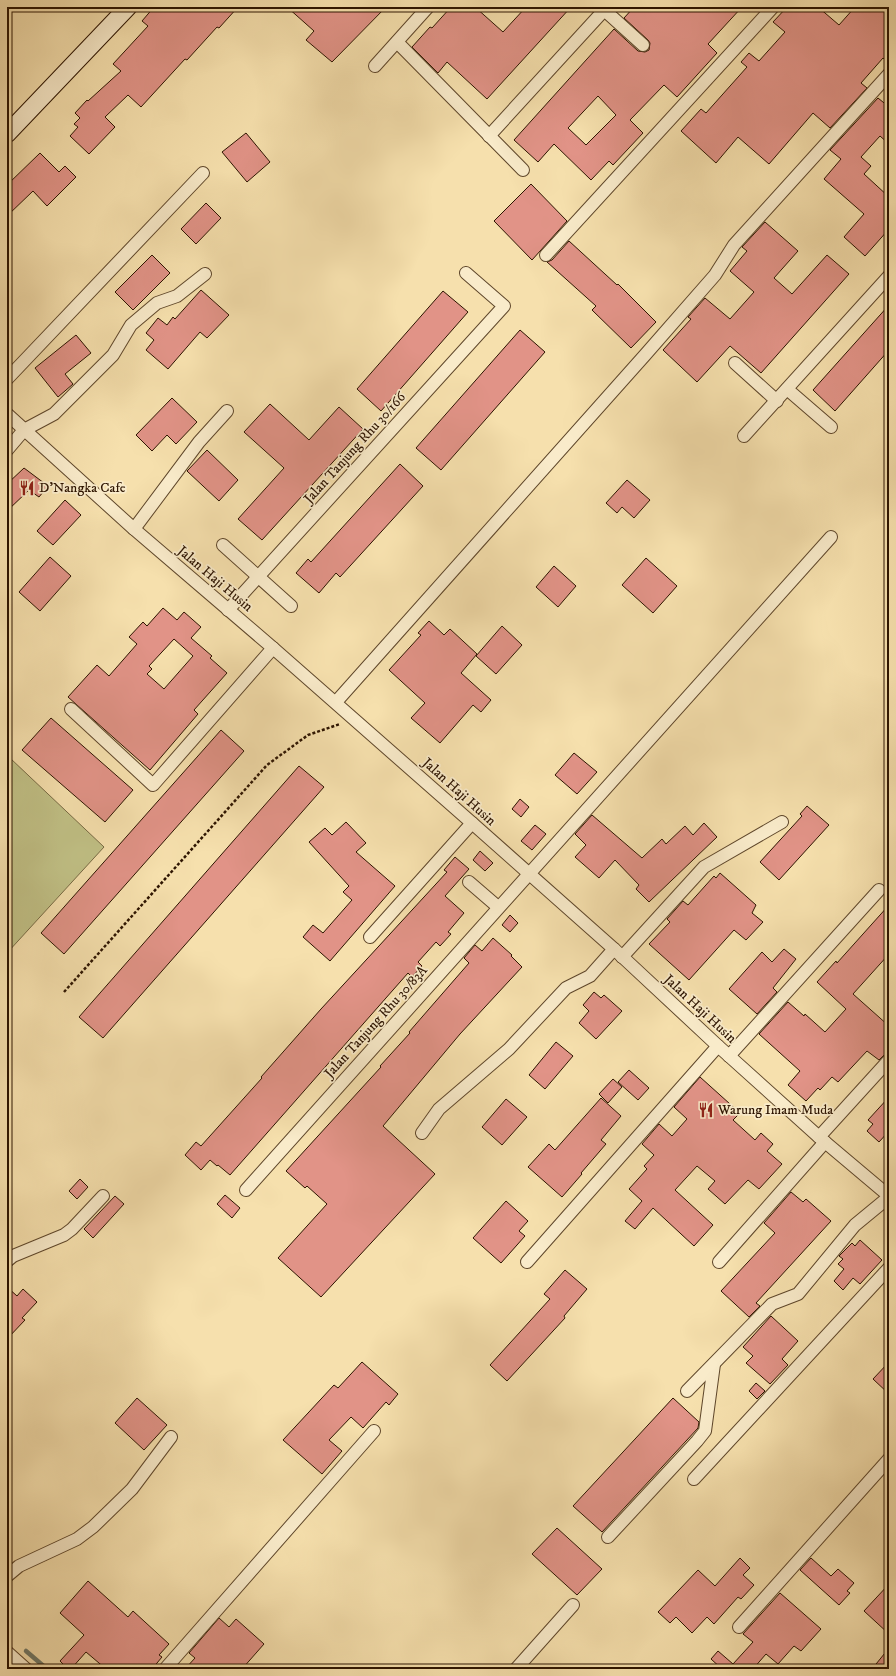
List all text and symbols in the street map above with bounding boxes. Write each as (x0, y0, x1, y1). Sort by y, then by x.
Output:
street label: Jalan Tanjung Rhu 30/166 (299, 388, 410, 509)
restaurant icon: D'Nangka Cafe (18, 479, 36, 497)
place label: D'Nangka Cafe (39, 479, 126, 497)
street label: Jalan Haji Husin (172, 541, 257, 616)
street label: Jalan Haji Husin (417, 753, 500, 830)
street label: Jalan Tanjung Rhu 30/83A (319, 961, 432, 1084)
street label: Jalan Haji Husin (658, 969, 741, 1048)
restaurant icon: Warung Imam Muda (697, 1101, 715, 1119)
place label: Warung Imam Muda (717, 1101, 833, 1119)

